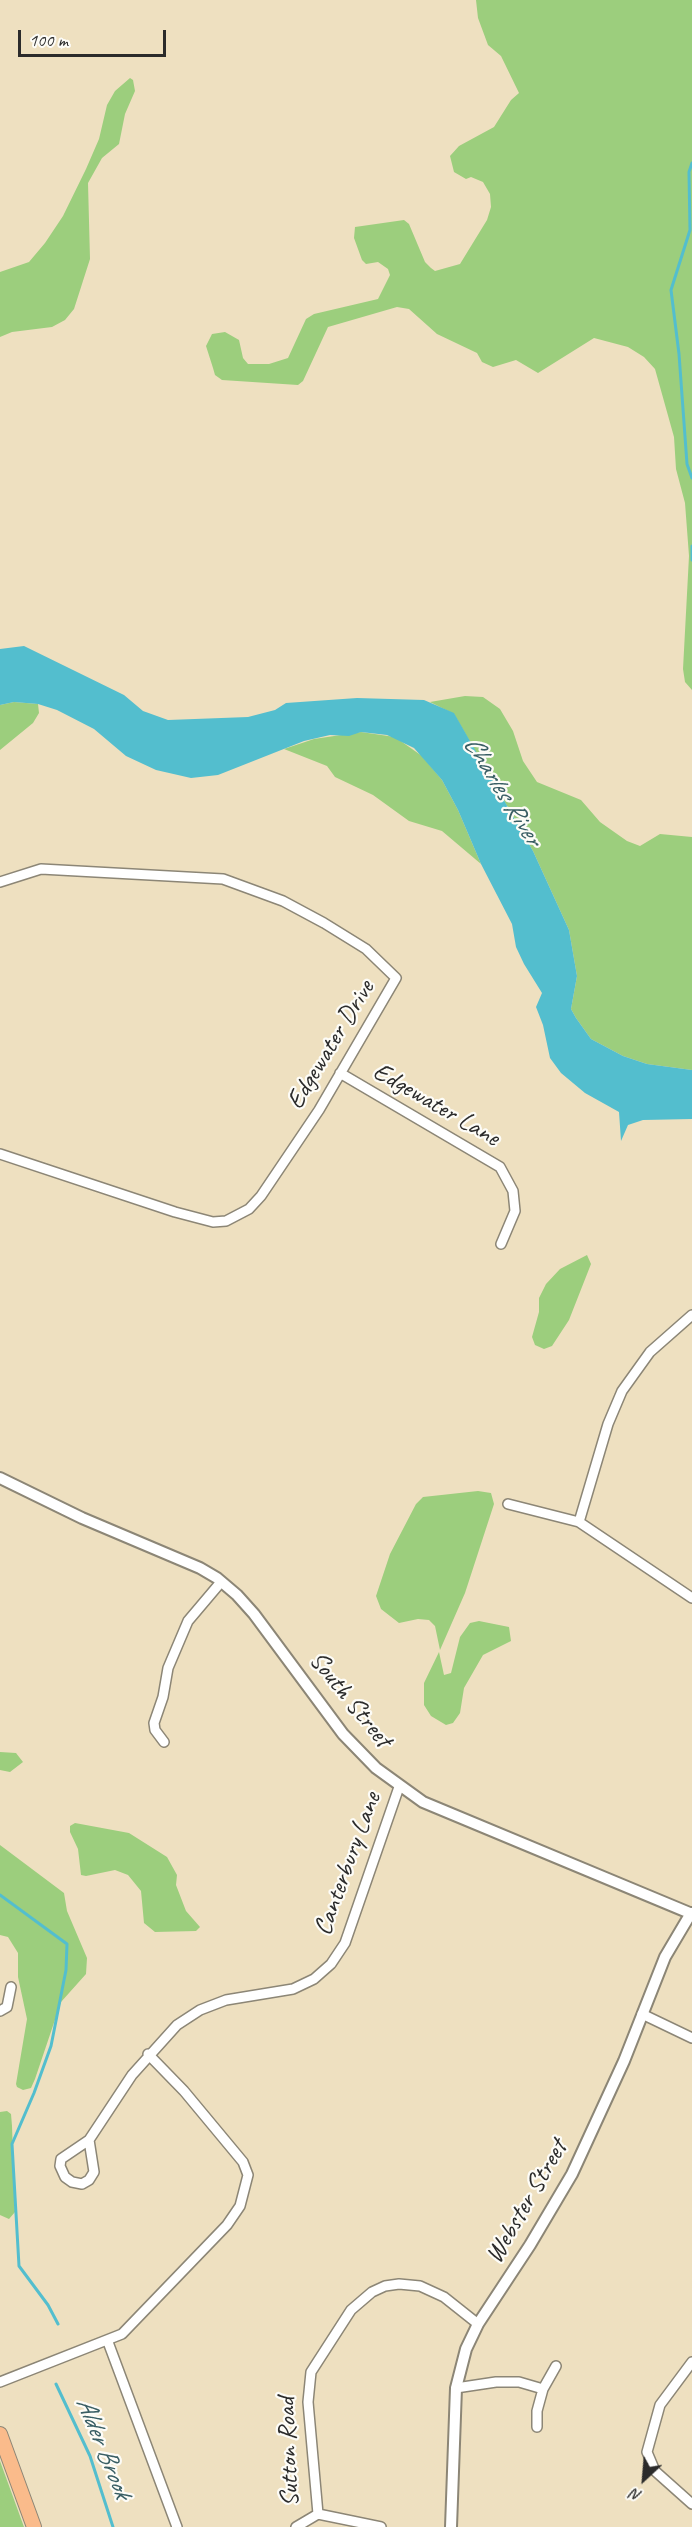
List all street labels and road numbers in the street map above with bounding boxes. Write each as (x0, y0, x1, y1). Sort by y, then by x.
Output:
street label: Edgewater Drive (280, 975, 382, 1115)
street label: Edgewater Lane (367, 1056, 505, 1154)
street label: South Street (302, 1646, 398, 1754)
street label: Canterbury Lane (308, 1788, 388, 1940)
street label: Webster Street (479, 2135, 575, 2269)
street label: Sutton Road (271, 2397, 307, 2507)

